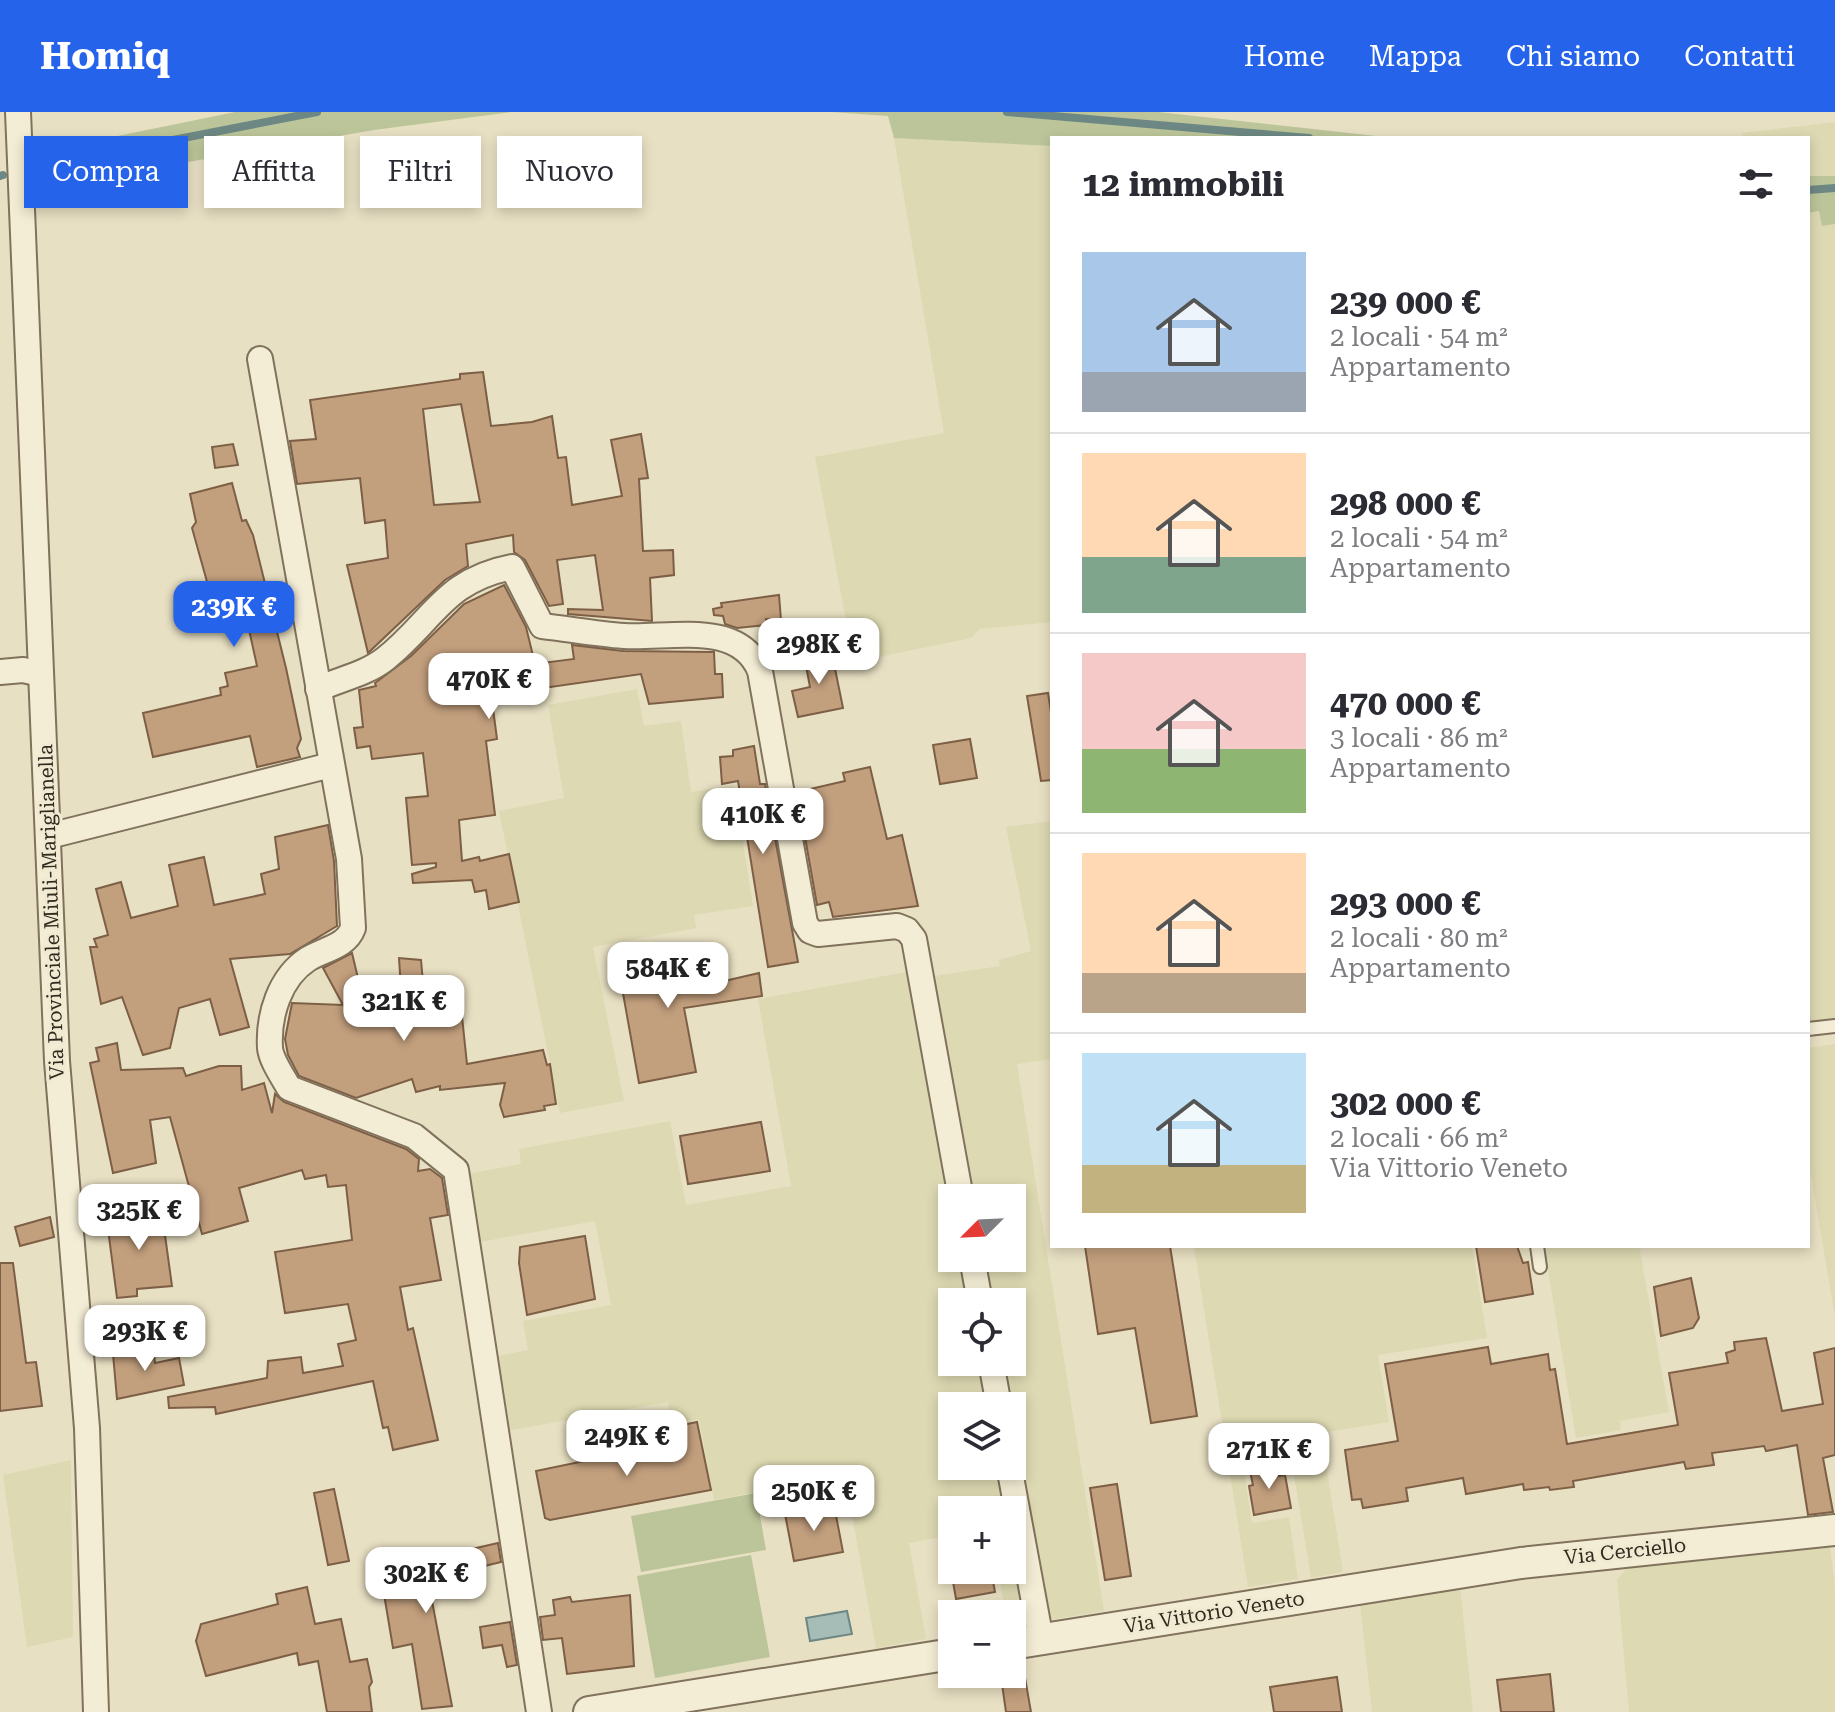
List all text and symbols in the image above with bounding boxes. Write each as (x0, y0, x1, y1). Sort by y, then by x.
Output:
text: Homiq (40, 34, 170, 78)
text: Home (1244, 40, 1325, 73)
text: Mappa (1369, 40, 1462, 73)
text: Chi siamo (1506, 40, 1640, 73)
text: Contatti (1684, 40, 1795, 73)
chip: Compra (24, 136, 188, 208)
chip: Affitta (204, 136, 344, 208)
chip: Filtri (360, 136, 481, 208)
chip: Nuovo (497, 136, 642, 208)
icon: filters (1734, 162, 1778, 206)
text: 12 immobili (1082, 164, 1284, 204)
text: 239 000 € (1330, 282, 1480, 322)
icon: home (1146, 284, 1242, 380)
text: 2 locali · 54 m² (1330, 322, 1508, 352)
text: Appartamento (1330, 352, 1511, 382)
text: 298 000 € (1330, 483, 1480, 523)
icon: home (1146, 485, 1242, 581)
text: 2 locali · 54 m² (1330, 523, 1508, 553)
text: Appartamento (1330, 553, 1511, 583)
pin: 239K € (169, 581, 299, 649)
text: 239K € (191, 592, 277, 622)
pin: 298K € (754, 618, 884, 686)
text: 298K € (776, 629, 862, 659)
pin: 470K € (424, 653, 554, 721)
text: 470K € (446, 664, 532, 694)
text: 470 000 € (1330, 683, 1480, 723)
icon: home (1146, 685, 1242, 781)
text: 3 locali · 86 m² (1330, 723, 1508, 753)
street label: Via Provinciale Miuli-Mariglianella (33, 744, 69, 1080)
text: Appartamento (1330, 753, 1511, 783)
pin: 410K € (698, 788, 828, 856)
text: 410K € (720, 799, 806, 829)
text: 293 000 € (1330, 883, 1480, 923)
icon: home (1146, 885, 1242, 981)
text: 2 locali · 80 m² (1330, 923, 1508, 953)
pin: 584K € (603, 942, 733, 1010)
text: 584K € (625, 953, 711, 983)
text: Appartamento (1330, 953, 1511, 983)
pin: 321K € (339, 975, 469, 1043)
text: 321K € (361, 986, 447, 1016)
text: 302 000 € (1330, 1083, 1480, 1123)
icon: home (1146, 1085, 1242, 1181)
text: 2 locali · 66 m² (1330, 1123, 1508, 1153)
text: Via Vittorio Veneto (1330, 1153, 1568, 1183)
pin: 325K € (74, 1184, 204, 1252)
north arrow (938, 1184, 1026, 1272)
map controls (938, 1184, 1026, 1688)
text: 325K € (96, 1195, 182, 1225)
button: locate (938, 1288, 1026, 1376)
pin: 293K € (80, 1305, 210, 1373)
text: 293K € (102, 1316, 188, 1346)
button: layers (938, 1392, 1026, 1480)
pin: 249K € (562, 1410, 692, 1478)
text: 249K € (584, 1421, 670, 1451)
pin: 271K € (1204, 1423, 1334, 1491)
text: 271K € (1226, 1434, 1312, 1464)
pin: 250K € (749, 1465, 879, 1533)
text: 250K € (771, 1476, 857, 1506)
button: + (938, 1496, 1026, 1584)
street label: Via Cerciello (1563, 1533, 1687, 1569)
pin: 302K € (361, 1547, 491, 1615)
text: 302K € (383, 1558, 469, 1588)
street label: Via Vittorio Veneto (1122, 1586, 1306, 1638)
button: − (938, 1600, 1026, 1688)

